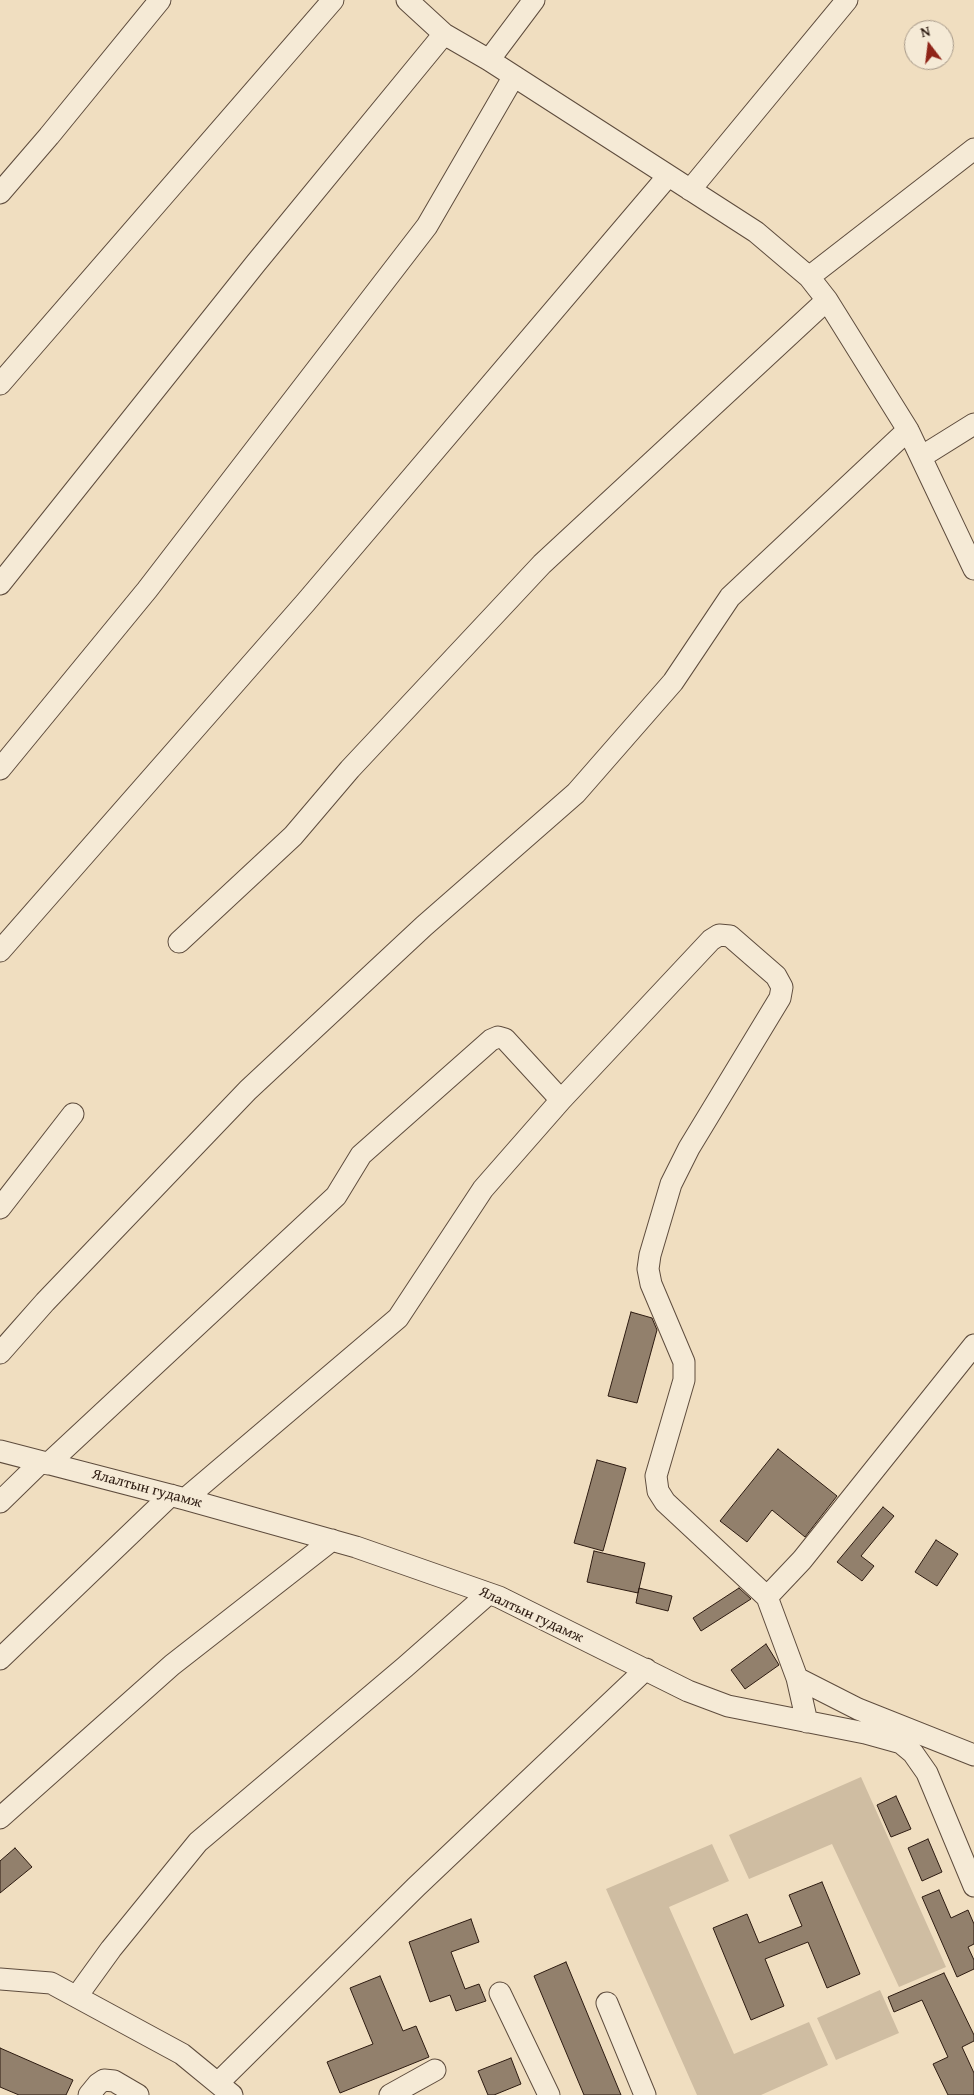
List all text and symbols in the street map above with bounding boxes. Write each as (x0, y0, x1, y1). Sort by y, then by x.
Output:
north arrow (904, 20, 954, 70)
text: N (918, 21, 932, 42)
street label: Ялалтын гудамж (90, 1466, 204, 1512)
street label: Ялалтын гудамж (476, 1583, 586, 1647)

